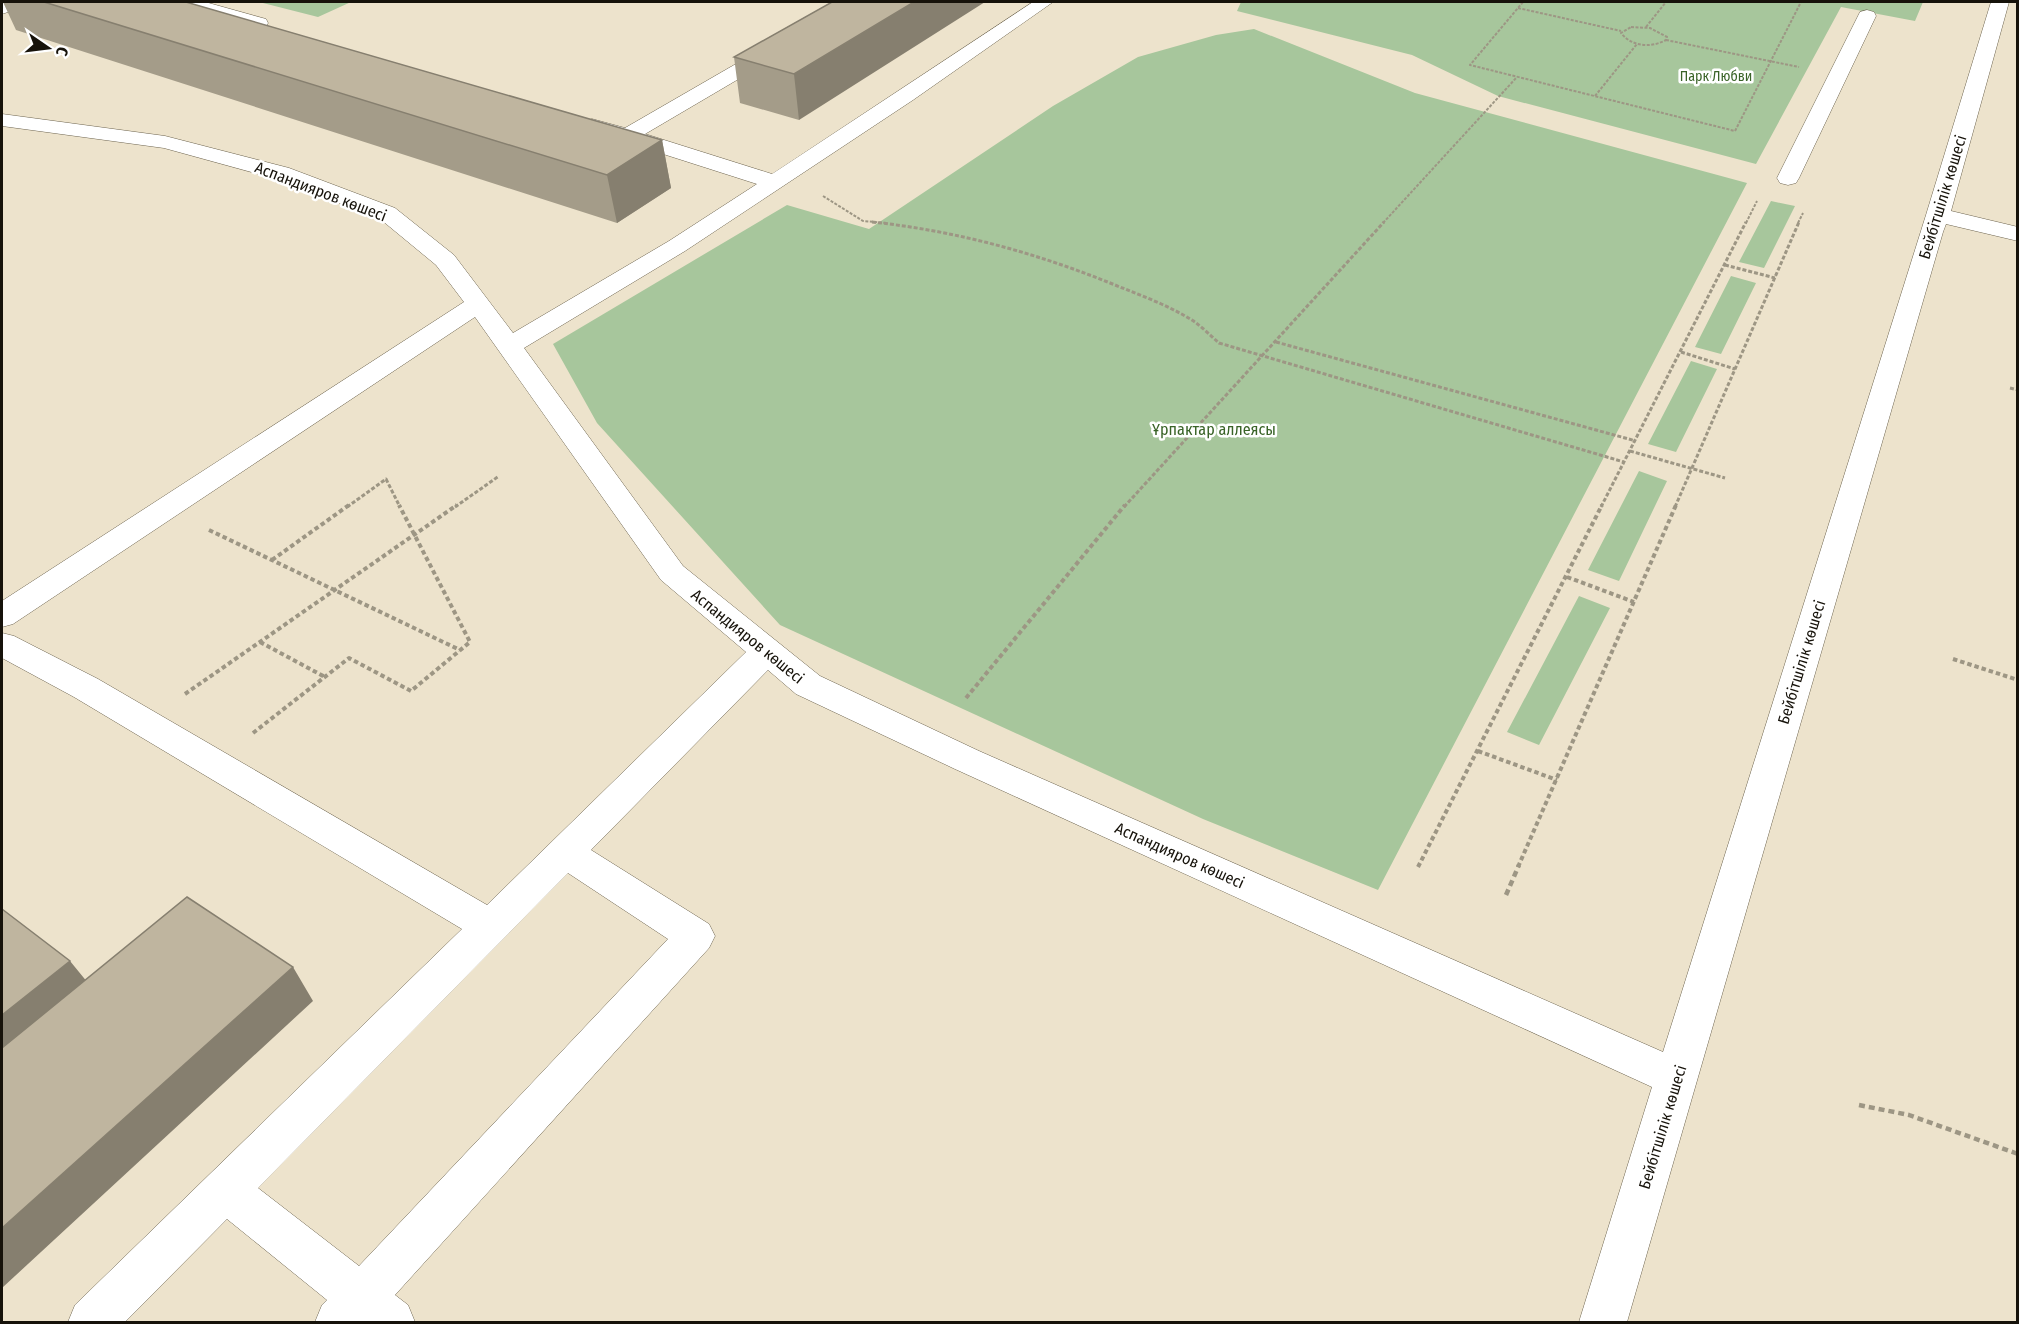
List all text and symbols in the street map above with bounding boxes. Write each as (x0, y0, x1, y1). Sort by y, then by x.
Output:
north arrow (18, 18, 78, 78)
text: С (52, 45, 72, 58)
park label: Парк Любви (1680, 68, 1752, 85)
street label: Бейбітшілік көшесі (1915, 133, 1970, 261)
street label: Аспандияров көшесі (252, 158, 389, 225)
park label: Ұрпактар аллеясы (1152, 420, 1276, 439)
street label: Аспандияров көшесі (688, 585, 808, 688)
street label: Бейбітшілік көшесі (1774, 598, 1829, 726)
street label: Аспандияров көшесі (1112, 818, 1247, 892)
street label: Бейбітшілік көшесі (1635, 1063, 1690, 1191)

